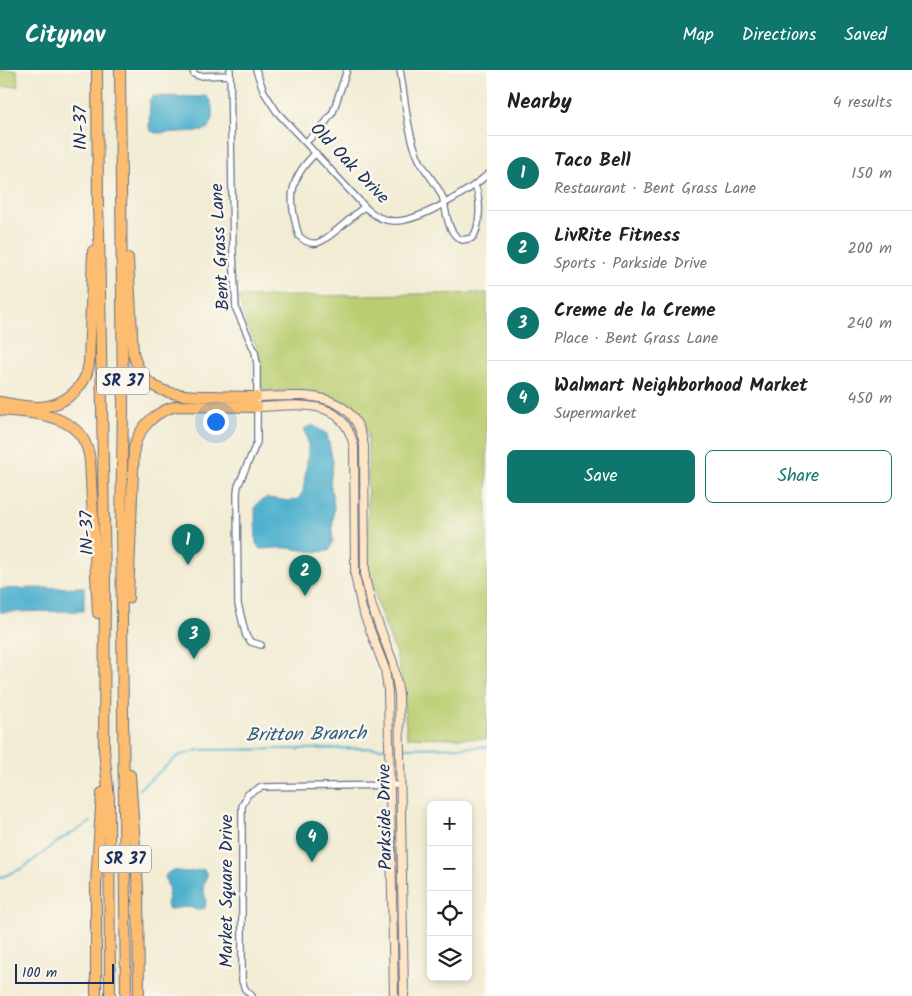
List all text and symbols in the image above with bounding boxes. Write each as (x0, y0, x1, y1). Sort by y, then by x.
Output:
text: Citynav (25, 16, 105, 55)
text: Map (682, 21, 714, 50)
text: Directions (742, 21, 816, 50)
text: Saved (844, 21, 887, 50)
text: Nearby (507, 86, 572, 119)
text: 4 results (833, 90, 892, 115)
street label: IN-37 (67, 105, 96, 150)
street label: Old Oak Drive (302, 116, 396, 212)
text: Taco Bell (554, 146, 631, 176)
text: 1 (521, 161, 525, 186)
text: 150 m (851, 161, 892, 186)
text: Restaurant · Bent Grass Lane (554, 176, 756, 201)
street label: Bent Grass Lane (203, 183, 239, 311)
text: LivRite Fitness (554, 221, 680, 251)
text: 2 (518, 236, 528, 261)
text: 200 m (848, 236, 892, 261)
text: Sports · Parkside Drive (554, 251, 707, 276)
text: Creme de la Creme (554, 296, 716, 326)
text: 3 (519, 311, 527, 336)
text: 240 m (847, 311, 892, 336)
text: Place · Bent Grass Lane (554, 326, 718, 351)
road number: SR 37 (97, 368, 149, 394)
text: Walmart Neighborhood Market (554, 371, 808, 401)
text: 4 (519, 386, 527, 411)
text: 450 m (847, 386, 892, 411)
text: Supermarket (554, 401, 637, 426)
your location (203, 409, 229, 435)
button: Save (507, 450, 695, 503)
button: Share (705, 450, 892, 503)
street label: IN-37 (73, 510, 103, 556)
pin: 1 (172, 524, 204, 565)
pin: 2 (289, 555, 321, 596)
pin: 3 (178, 618, 210, 659)
water label: Britton Branch (246, 719, 368, 751)
street label: Parkside Drive (371, 764, 401, 870)
map controls (427, 801, 472, 981)
button: + (427, 801, 472, 846)
street label: Market Square Drive (213, 814, 242, 968)
pin: 4 (296, 821, 328, 862)
road number: SR 37 (99, 846, 151, 872)
button: − (427, 846, 472, 891)
button: locate (427, 891, 472, 936)
button: layers (427, 936, 472, 981)
scale bar (15, 961, 114, 984)
text: 100 m (22, 962, 57, 984)

